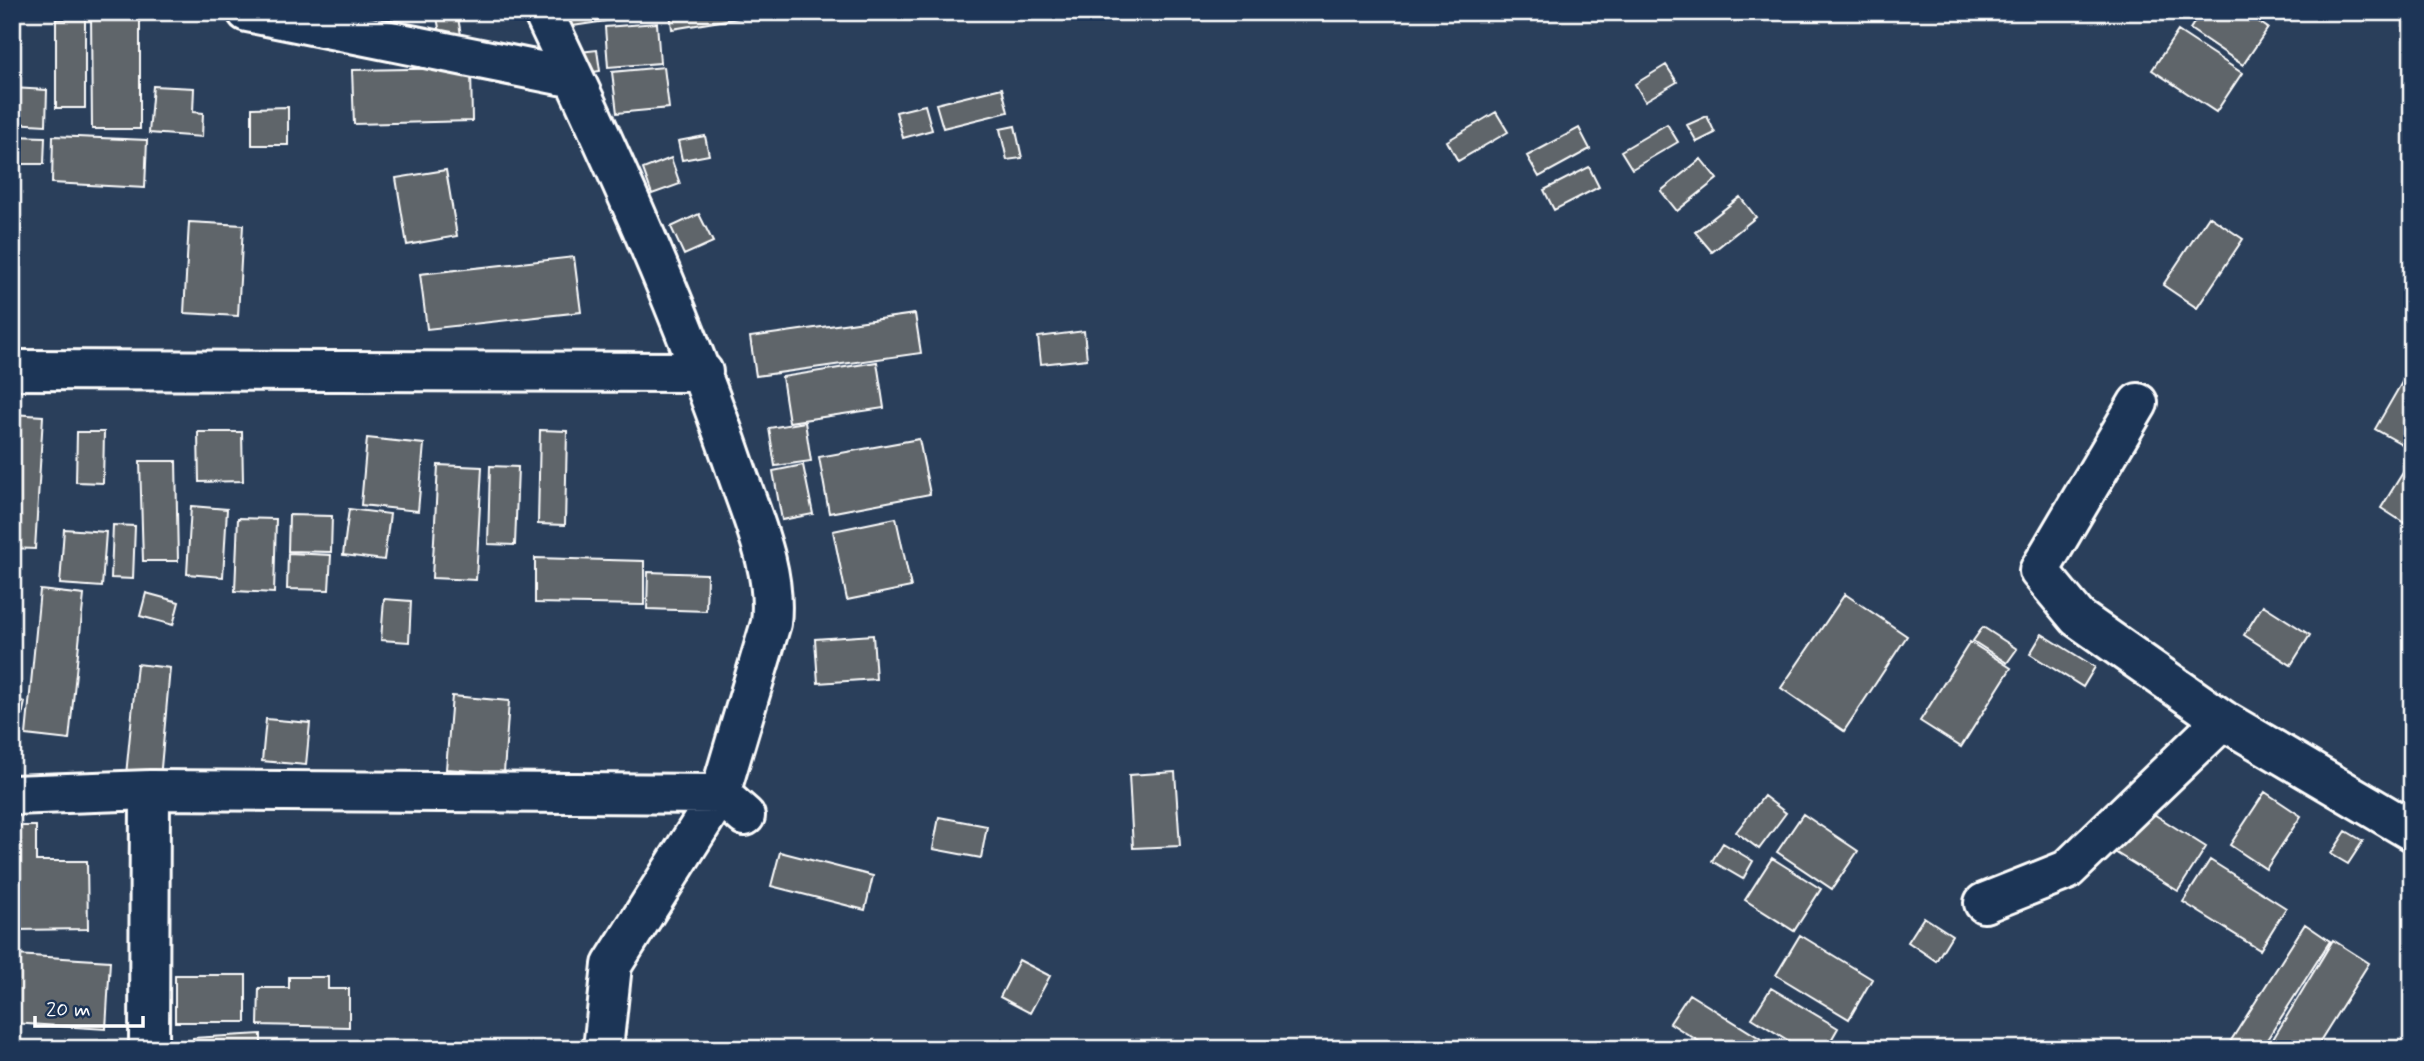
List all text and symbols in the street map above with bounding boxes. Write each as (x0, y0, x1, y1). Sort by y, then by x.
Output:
scale bar (35, 984, 144, 1028)
text: 20 m (46, 996, 91, 1024)

